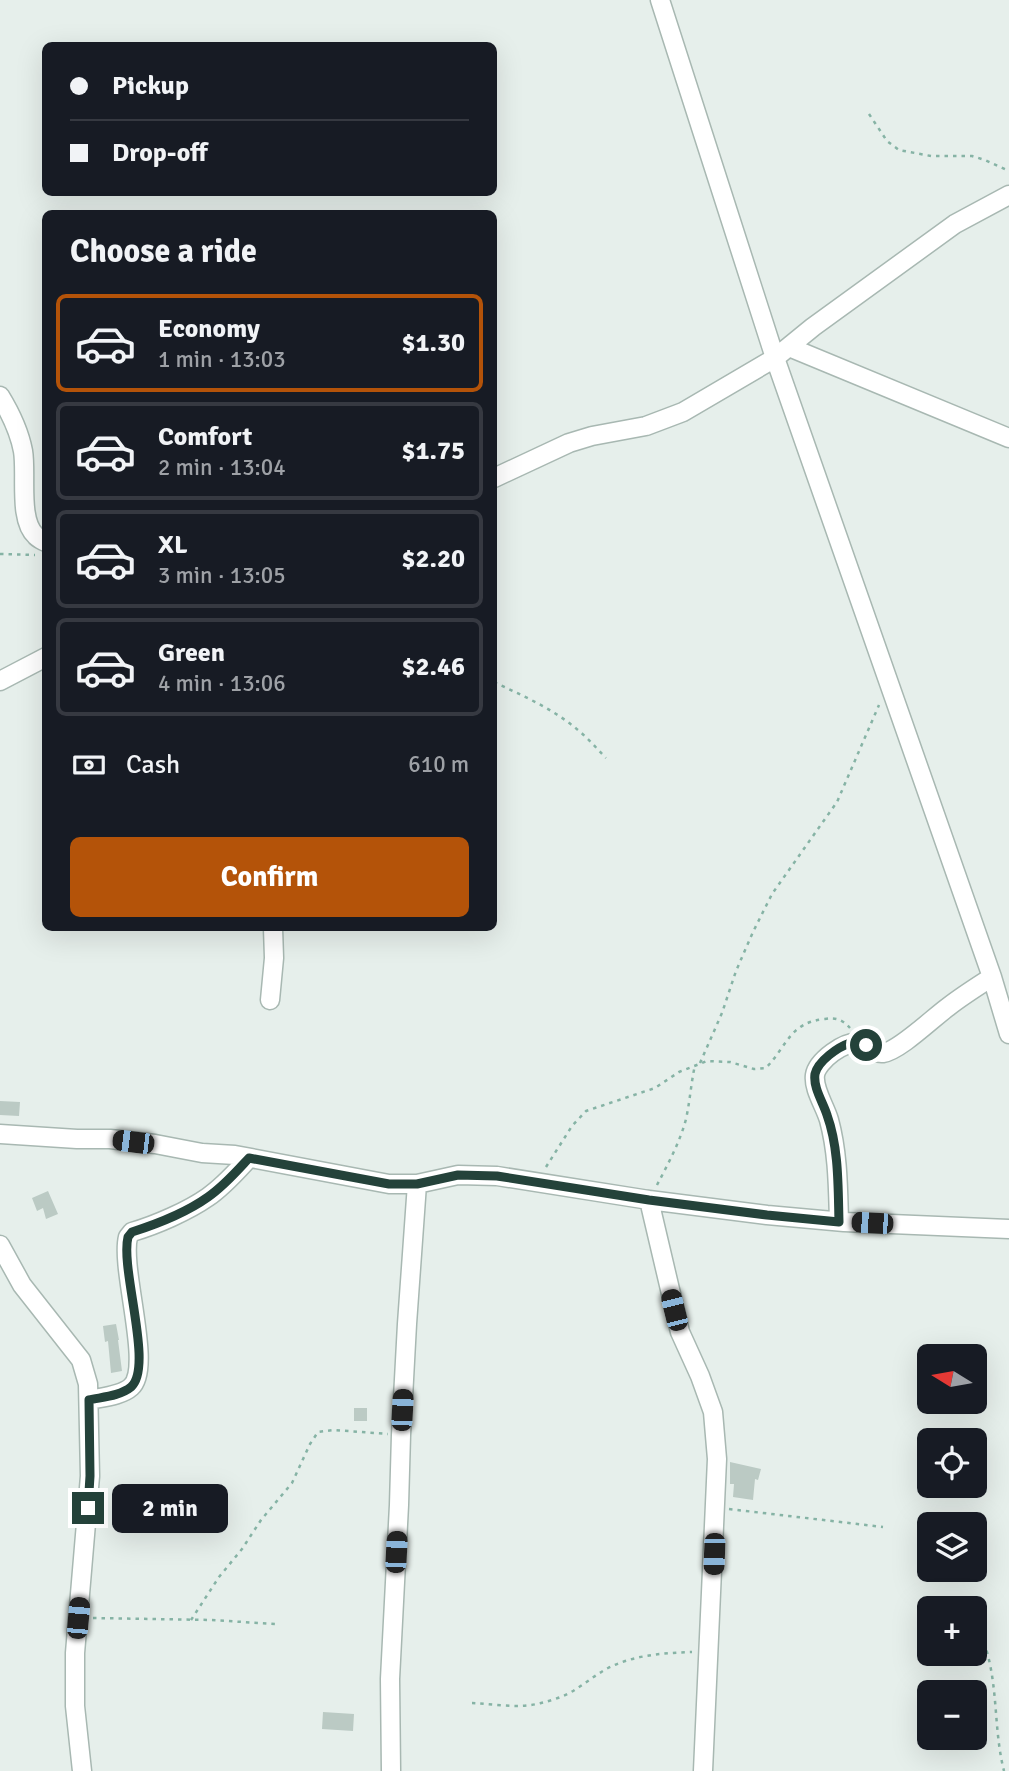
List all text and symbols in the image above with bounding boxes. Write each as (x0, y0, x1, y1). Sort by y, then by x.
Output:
text: Pickup (112, 70, 189, 102)
text: Drop-off (112, 137, 208, 169)
text: Choose a ride (70, 232, 257, 271)
icon: car (74, 312, 137, 375)
text: Economy (158, 313, 260, 345)
text: $1.30 (401, 327, 465, 359)
text: 1 min · 13:03 (158, 345, 286, 374)
icon: car (74, 420, 137, 483)
text: Comfort (158, 421, 252, 453)
text: $1.75 (401, 435, 465, 467)
text: 2 min · 13:04 (158, 453, 286, 482)
icon: car (74, 528, 137, 591)
text: XL (158, 529, 188, 561)
text: $2.20 (401, 543, 465, 575)
text: 3 min · 13:05 (158, 561, 286, 590)
icon: car (74, 636, 137, 699)
text: Green (158, 637, 225, 669)
text: $2.46 (401, 651, 465, 683)
text: 4 min · 13:06 (158, 669, 286, 698)
icon: cash (70, 746, 108, 784)
text: Cash (126, 749, 180, 781)
text: 610 m (408, 750, 469, 779)
button: Confirm (70, 837, 469, 917)
route start (850, 1029, 882, 1061)
car (111, 1129, 156, 1155)
car (851, 1211, 894, 1235)
car (659, 1287, 690, 1333)
north arrow (917, 1344, 987, 1414)
map controls (917, 1344, 987, 1750)
car (391, 1388, 414, 1432)
button: locate (917, 1428, 987, 1498)
callout: 2 min (112, 1484, 228, 1532)
route end (72, 1492, 104, 1524)
text: 2 min (142, 1494, 198, 1523)
button: layers (917, 1512, 987, 1582)
car (385, 1530, 408, 1574)
car (703, 1533, 726, 1575)
car (66, 1596, 91, 1640)
button: + (917, 1596, 987, 1666)
button: − (917, 1680, 987, 1750)

